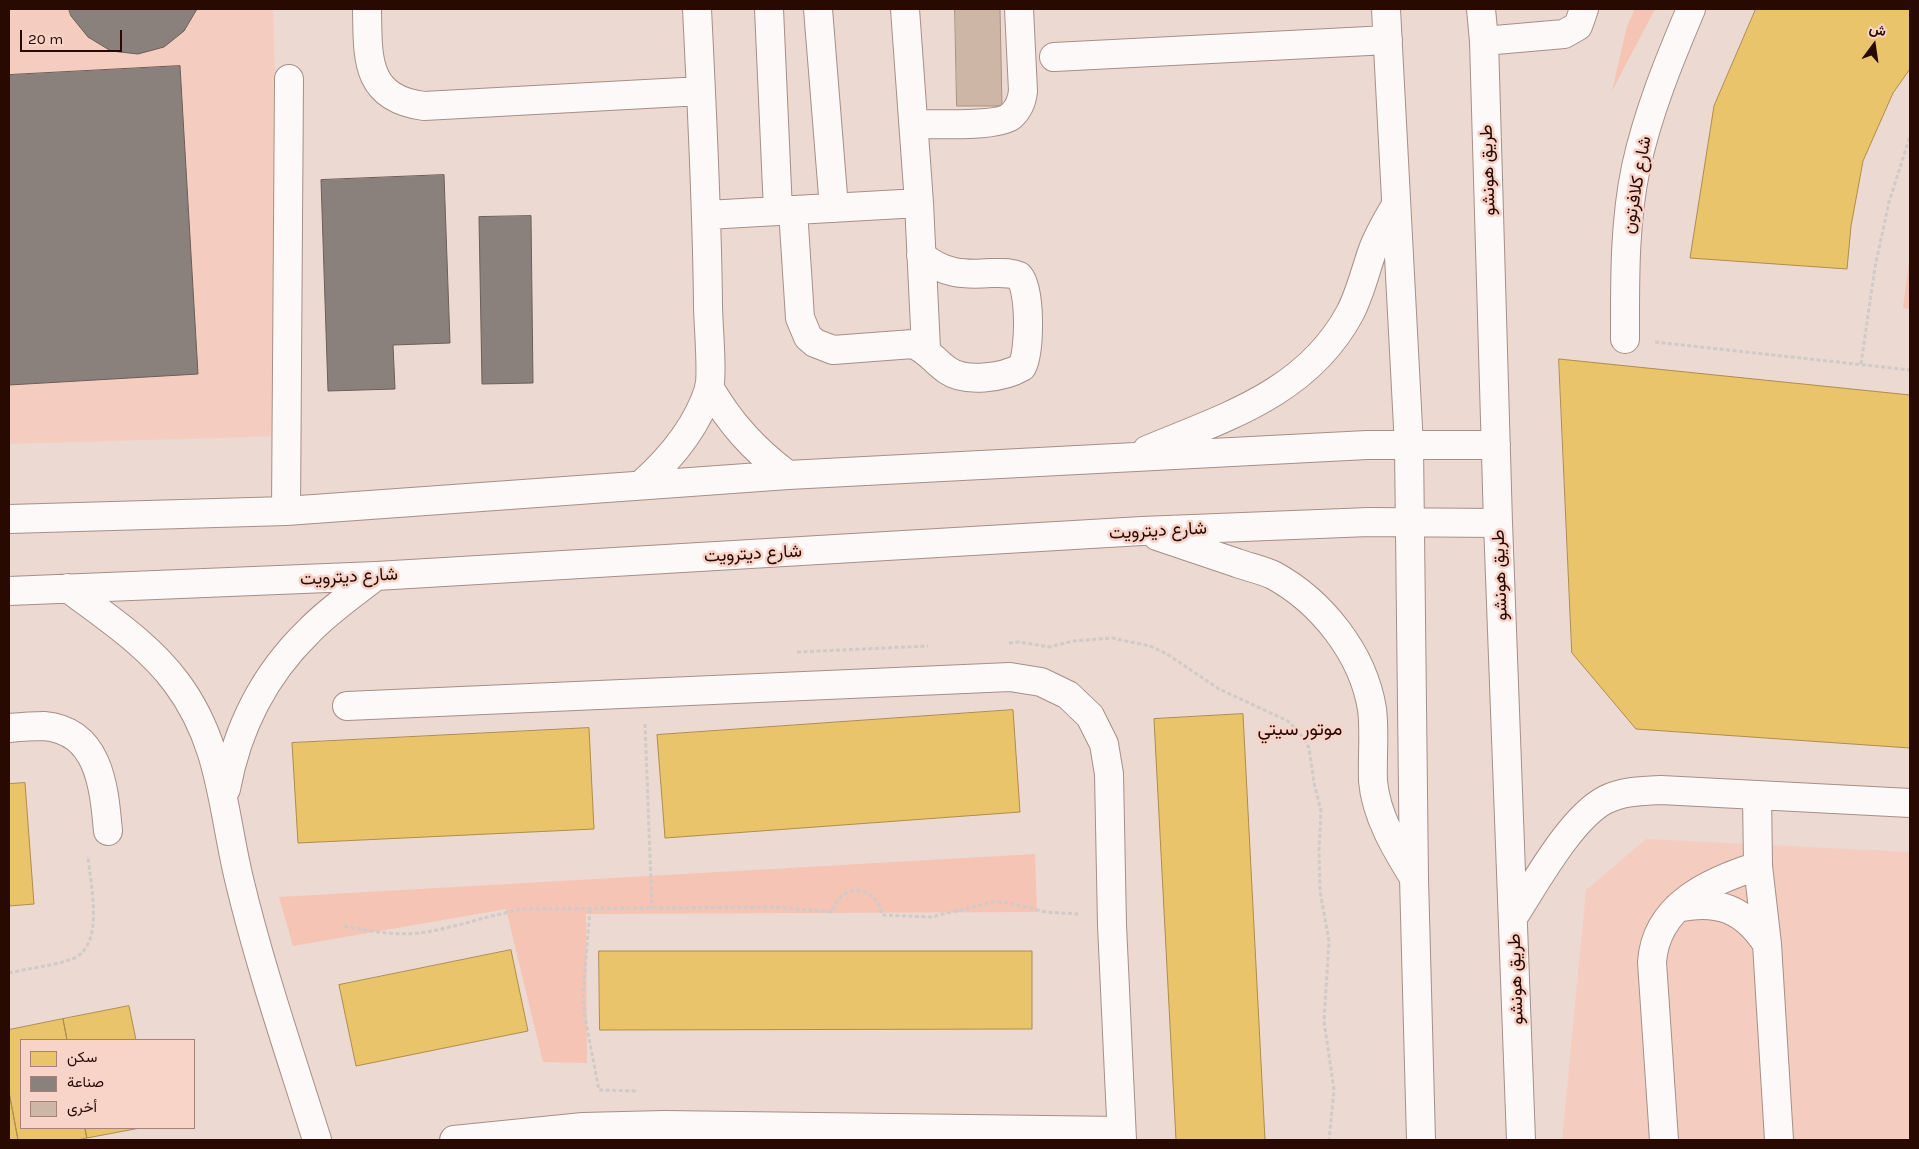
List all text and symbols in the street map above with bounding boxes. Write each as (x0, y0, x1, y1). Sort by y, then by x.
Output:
scale bar (22, 20, 125, 52)
north arrow (1849, 20, 1899, 70)
text: ش (1868, 20, 1888, 40)
text: 20 m (28, 30, 63, 48)
street label: طريق هونشو (1476, 124, 1500, 216)
street label: شارع كلافرتون (1618, 134, 1656, 236)
street label: شارع ديترويت (1108, 518, 1208, 544)
street label: طريق هونشو (1488, 529, 1512, 621)
street label: شارع ديترويت (703, 541, 803, 567)
street label: شارع ديترويت (299, 564, 399, 590)
district label: موتور سيتي (1258, 719, 1342, 741)
street label: طريق هونشو (1504, 933, 1528, 1025)
legend (20, 1039, 195, 1129)
text: سكن (67, 1048, 97, 1066)
text: صناعة (67, 1073, 104, 1091)
text: أخرى (67, 1098, 97, 1116)

